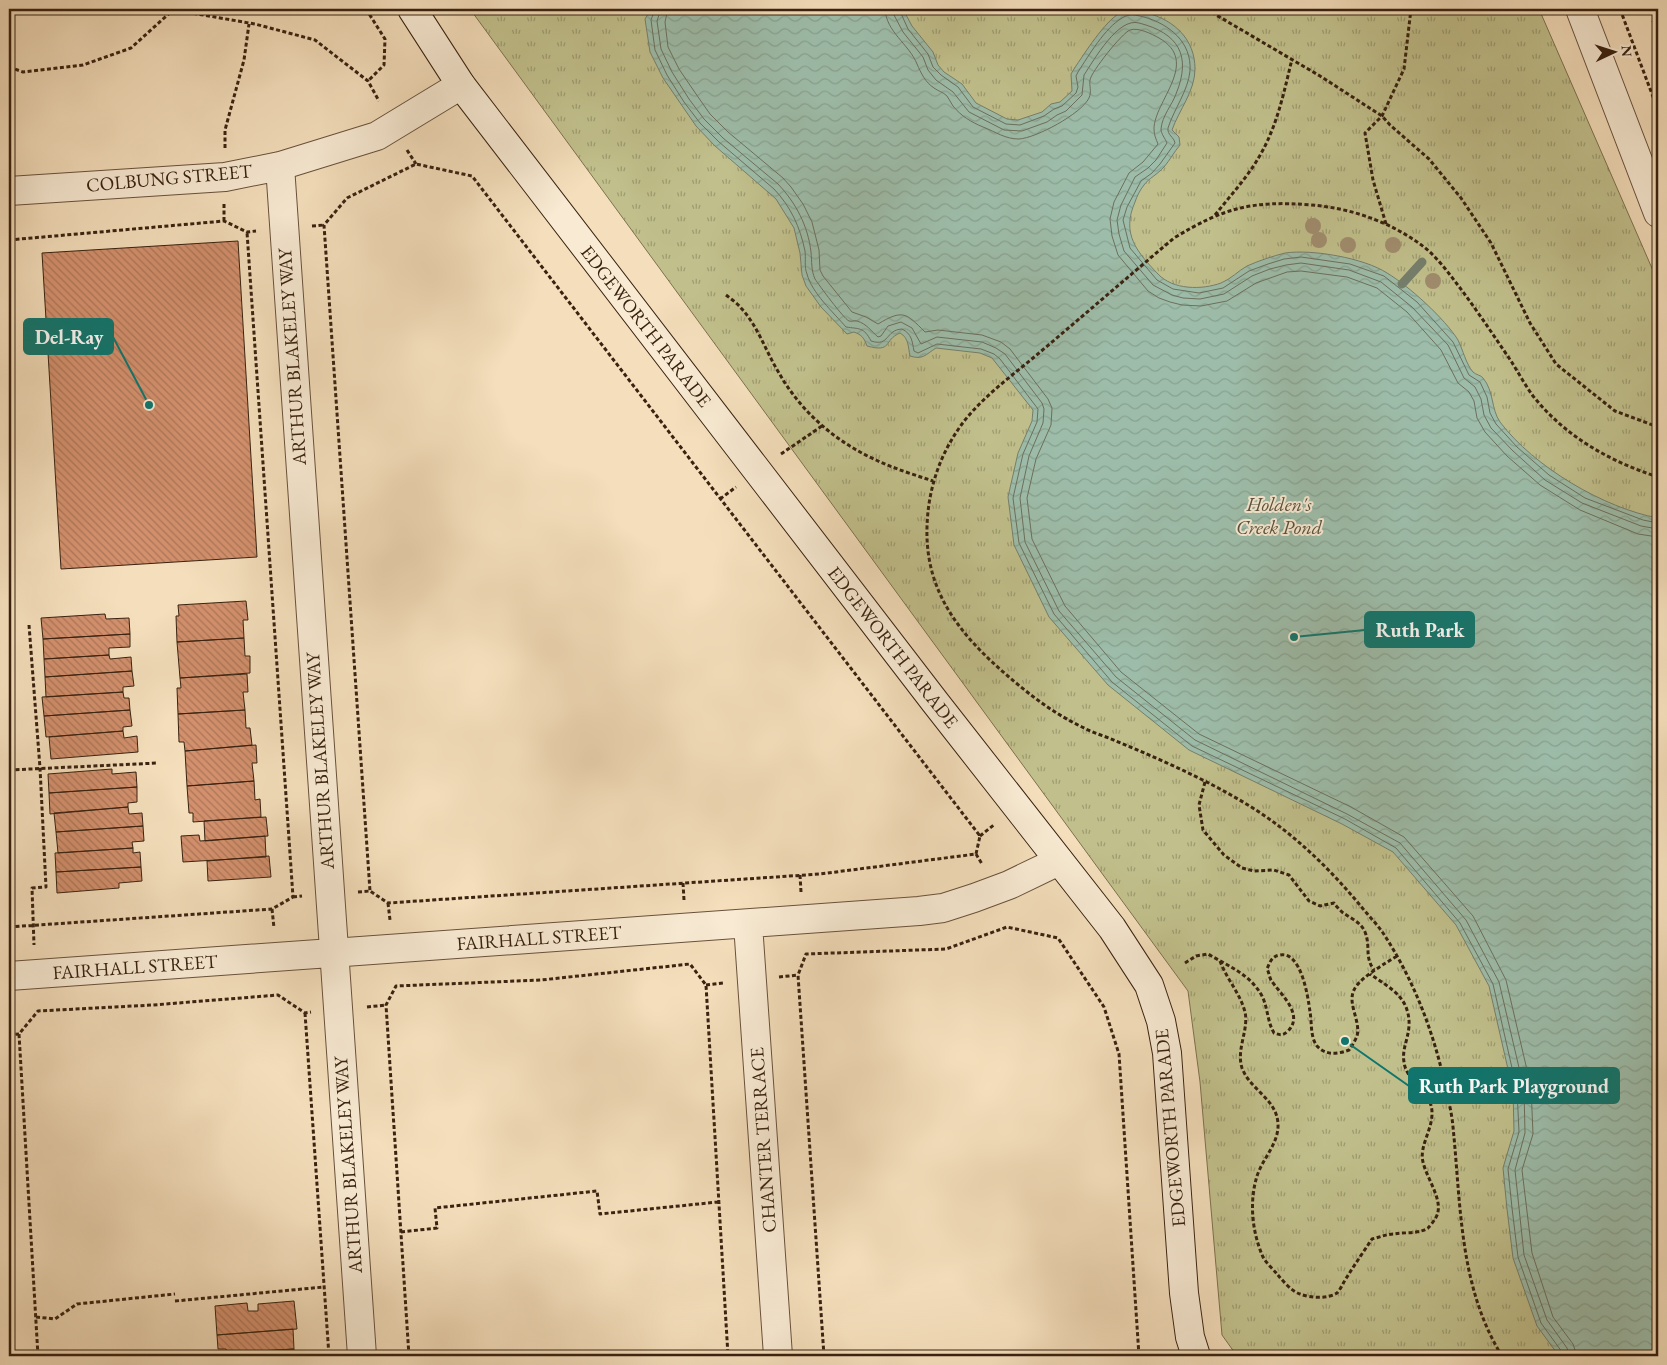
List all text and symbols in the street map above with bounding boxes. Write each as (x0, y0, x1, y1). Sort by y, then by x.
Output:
north arrow (1590, 28, 1640, 78)
text: N (1618, 45, 1636, 58)
street label: COLBUNG STREET (85, 158, 253, 198)
street label: EDGEWORTH PARADE (575, 240, 717, 412)
street label: ARTHUR BLAKELEY WAY (272, 247, 312, 467)
callout: Del-Ray (24, 319, 113, 354)
text: Del-Ray (35, 324, 104, 350)
water label: Holden's Creek Pond (1236, 491, 1323, 540)
street label: EDGEWORTH PARADE (822, 561, 964, 733)
callout: Ruth Park (1365, 612, 1474, 647)
text: Ruth Park (1376, 617, 1466, 643)
street label: ARTHUR BLAKELEY WAY (300, 651, 340, 871)
street label: FAIRHALL STREET (456, 920, 623, 956)
street label: FAIRHALL STREET (52, 949, 219, 985)
street label: EDGEWORTH PARADE (1149, 1028, 1191, 1228)
street label: CHANTER TERRACE (744, 1046, 782, 1234)
street label: ARTHUR BLAKELEY WAY (328, 1055, 368, 1275)
callout: Ruth Park Playground (1409, 1068, 1619, 1103)
text: Ruth Park Playground (1419, 1073, 1609, 1099)

